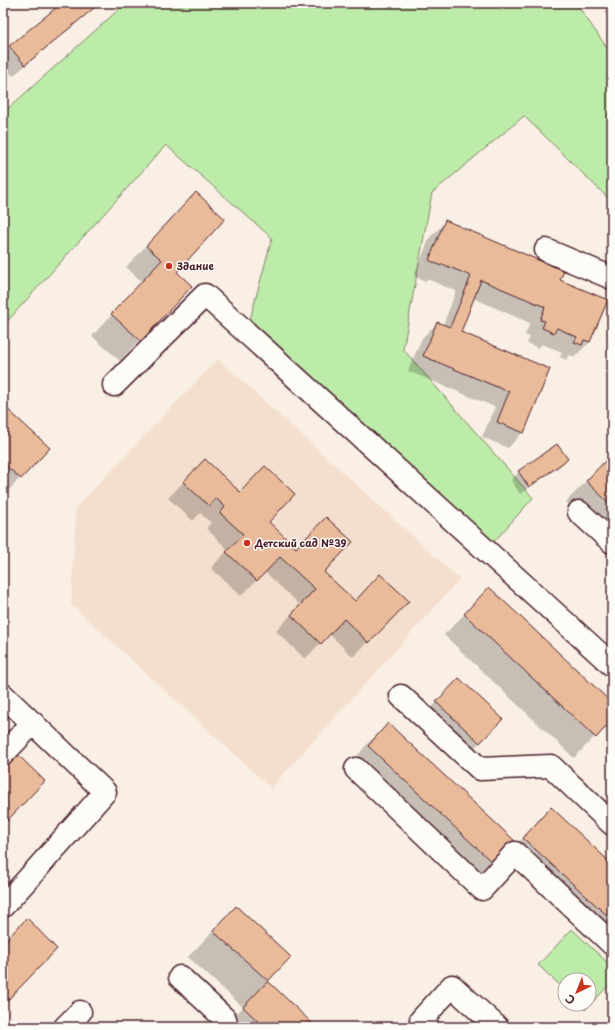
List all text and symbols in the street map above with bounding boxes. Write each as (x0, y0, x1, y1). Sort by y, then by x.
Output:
place label: Здание (176, 258, 214, 273)
marker: Здание (164, 261, 174, 271)
place label: Детский сад №39 (254, 535, 347, 550)
marker: Детский сад №39 (242, 538, 252, 548)
north arrow (557, 972, 597, 1012)
text: С (561, 991, 579, 1009)

